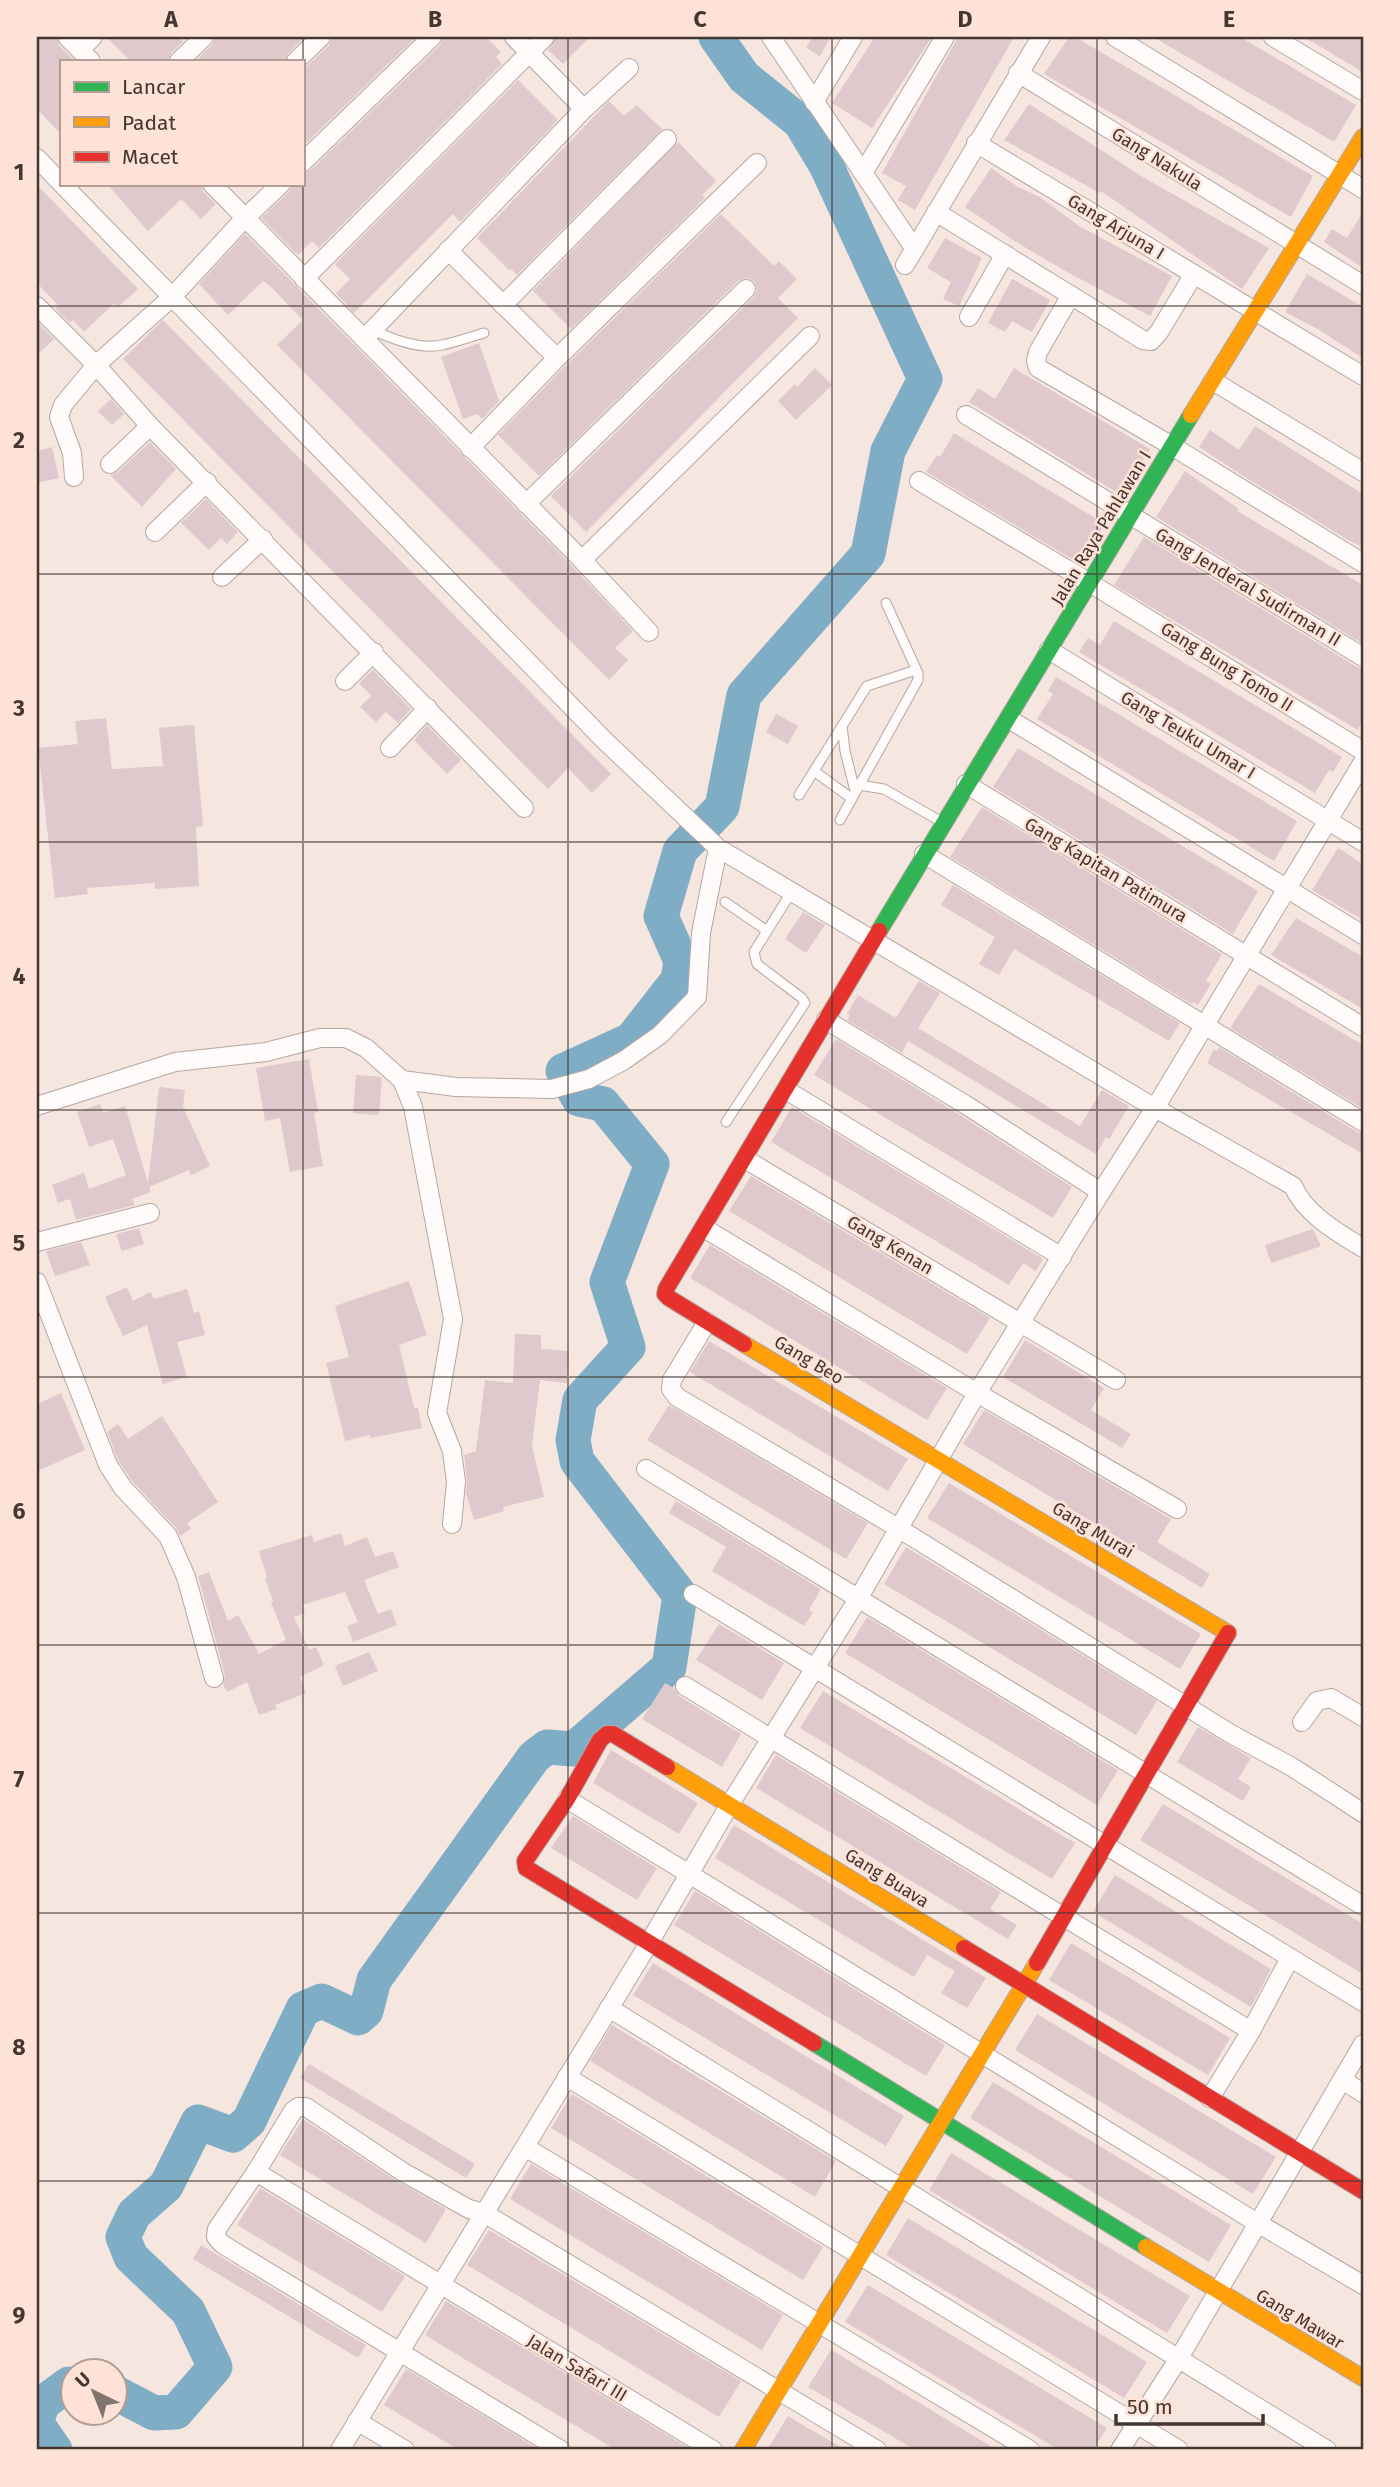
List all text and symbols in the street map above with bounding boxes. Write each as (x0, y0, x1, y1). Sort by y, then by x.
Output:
text: A (163, 5, 178, 33)
text: B (428, 5, 442, 33)
text: C (693, 5, 707, 33)
text: D (958, 5, 973, 33)
text: E (1223, 5, 1235, 33)
legend (60, 60, 304, 186)
text: Lancar (122, 74, 185, 100)
text: Padat (122, 110, 176, 136)
street label: Gang Nakula (1108, 123, 1206, 195)
text: Macet (122, 144, 179, 170)
text: 1 (14, 158, 24, 186)
street label: Gang Arjuna I (1064, 190, 1168, 264)
text: 2 (13, 426, 25, 454)
street label: Jalan Raya Pahlawan I (1046, 447, 1156, 609)
street label: Gang Jenderal Sudirman II (1151, 523, 1345, 651)
street label: Gang Bung Tomo II (1157, 617, 1297, 717)
street label: Gang Teuku Umar I (1117, 686, 1259, 784)
text: 3 (12, 694, 25, 722)
street label: Gang Kapitan Patimura (1021, 813, 1191, 927)
text: 4 (13, 962, 26, 990)
street label: Gang Kenan (843, 1211, 937, 1279)
text: 5 (13, 1229, 25, 1257)
street label: Gang Beo (770, 1331, 848, 1389)
text: 6 (13, 1497, 26, 1525)
street label: Gang Murai (1048, 1497, 1138, 1563)
text: 7 (14, 1765, 25, 1793)
street label: Gang Buava (841, 1843, 933, 1913)
text: 8 (12, 2033, 26, 2061)
street label: Gang Mawar (1252, 2284, 1348, 2354)
text: 9 (13, 2301, 26, 2329)
street label: Jalan Safari III (523, 2329, 631, 2407)
north arrow (60, 2358, 130, 2428)
text: U (70, 2367, 95, 2393)
scale bar (1116, 2382, 1264, 2426)
text: 50 m (1127, 2394, 1173, 2420)

